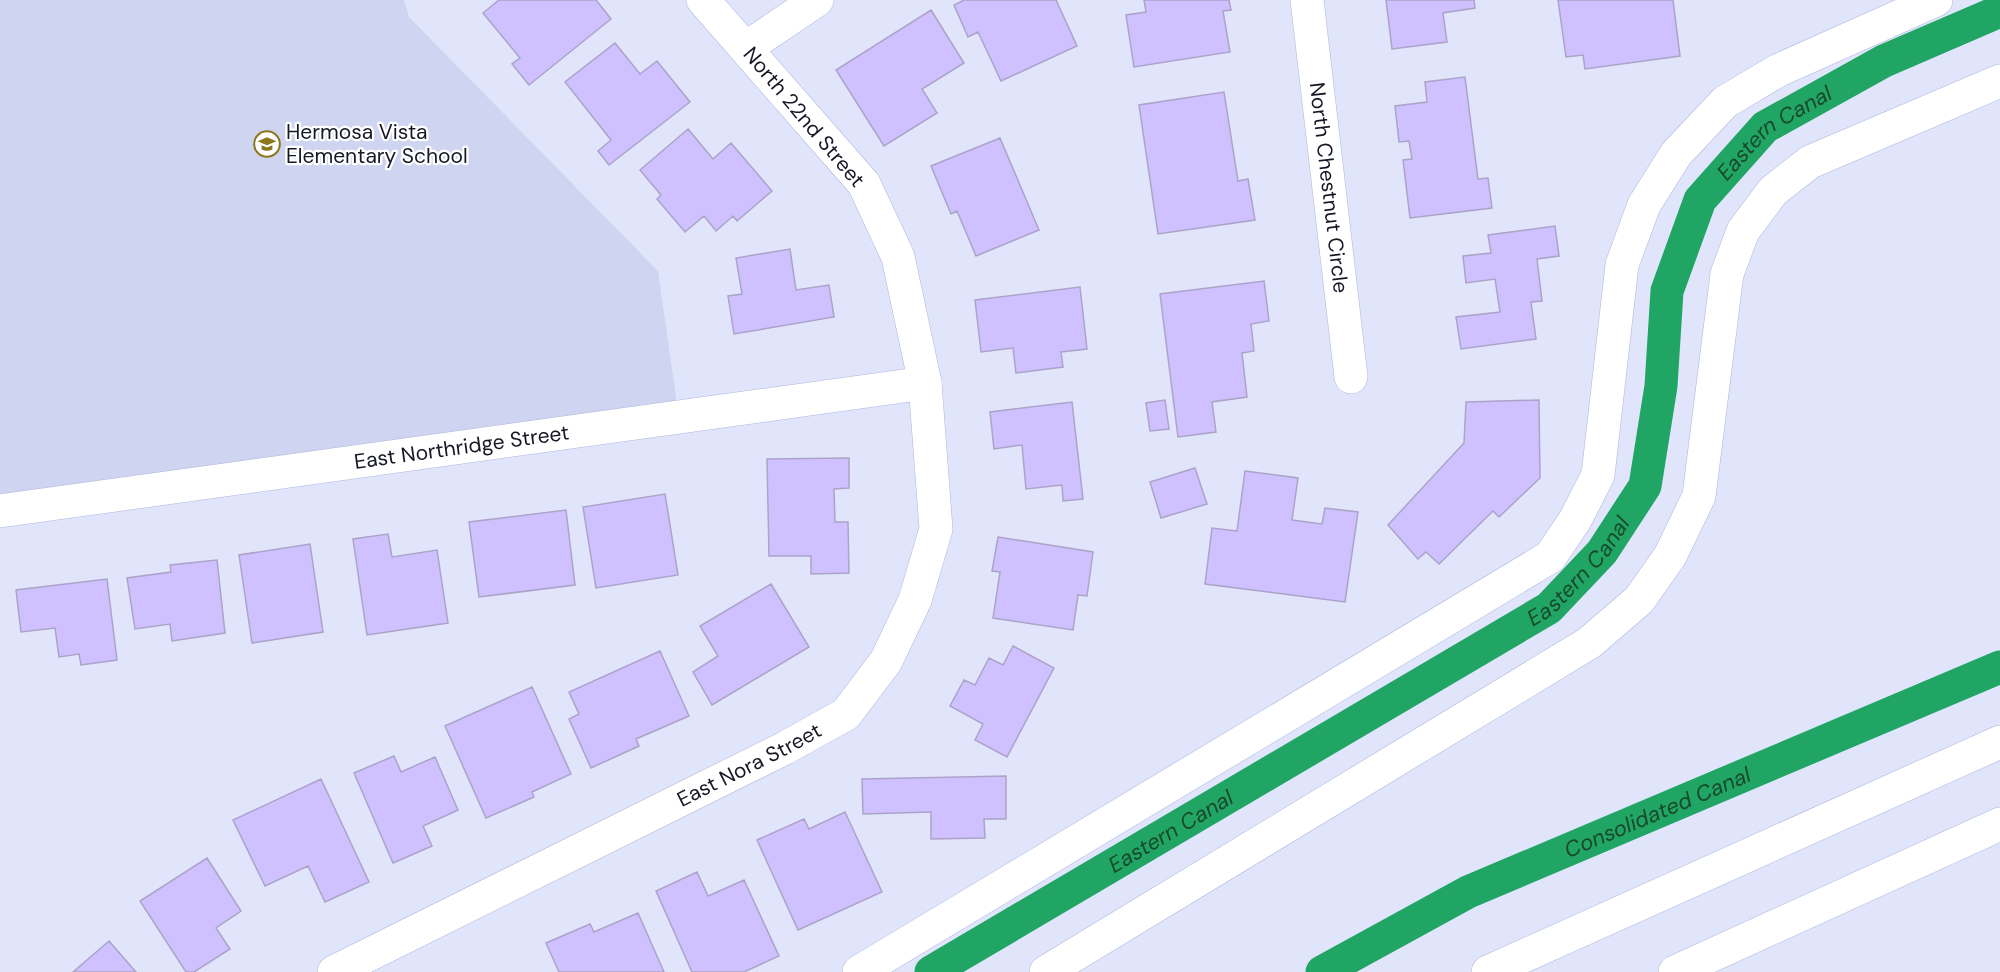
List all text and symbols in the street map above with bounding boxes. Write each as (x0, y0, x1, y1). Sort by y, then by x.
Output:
street label: North 22nd Street (737, 41, 871, 193)
water label: Eastern Canal (1710, 78, 1838, 186)
street label: North Chestnut Circle (1303, 81, 1355, 295)
place label: Hermosa Vista Elementary School (286, 118, 468, 170)
school or university icon: Hermosa Vista Elementary School (252, 129, 282, 159)
street label: East Northridge Street (352, 418, 571, 476)
water label: Eastern Canal (1521, 510, 1636, 632)
street label: East Nora Street (672, 716, 827, 813)
water label: Consolidated Canal (1560, 759, 1756, 864)
water label: Eastern Canal (1103, 782, 1239, 879)

